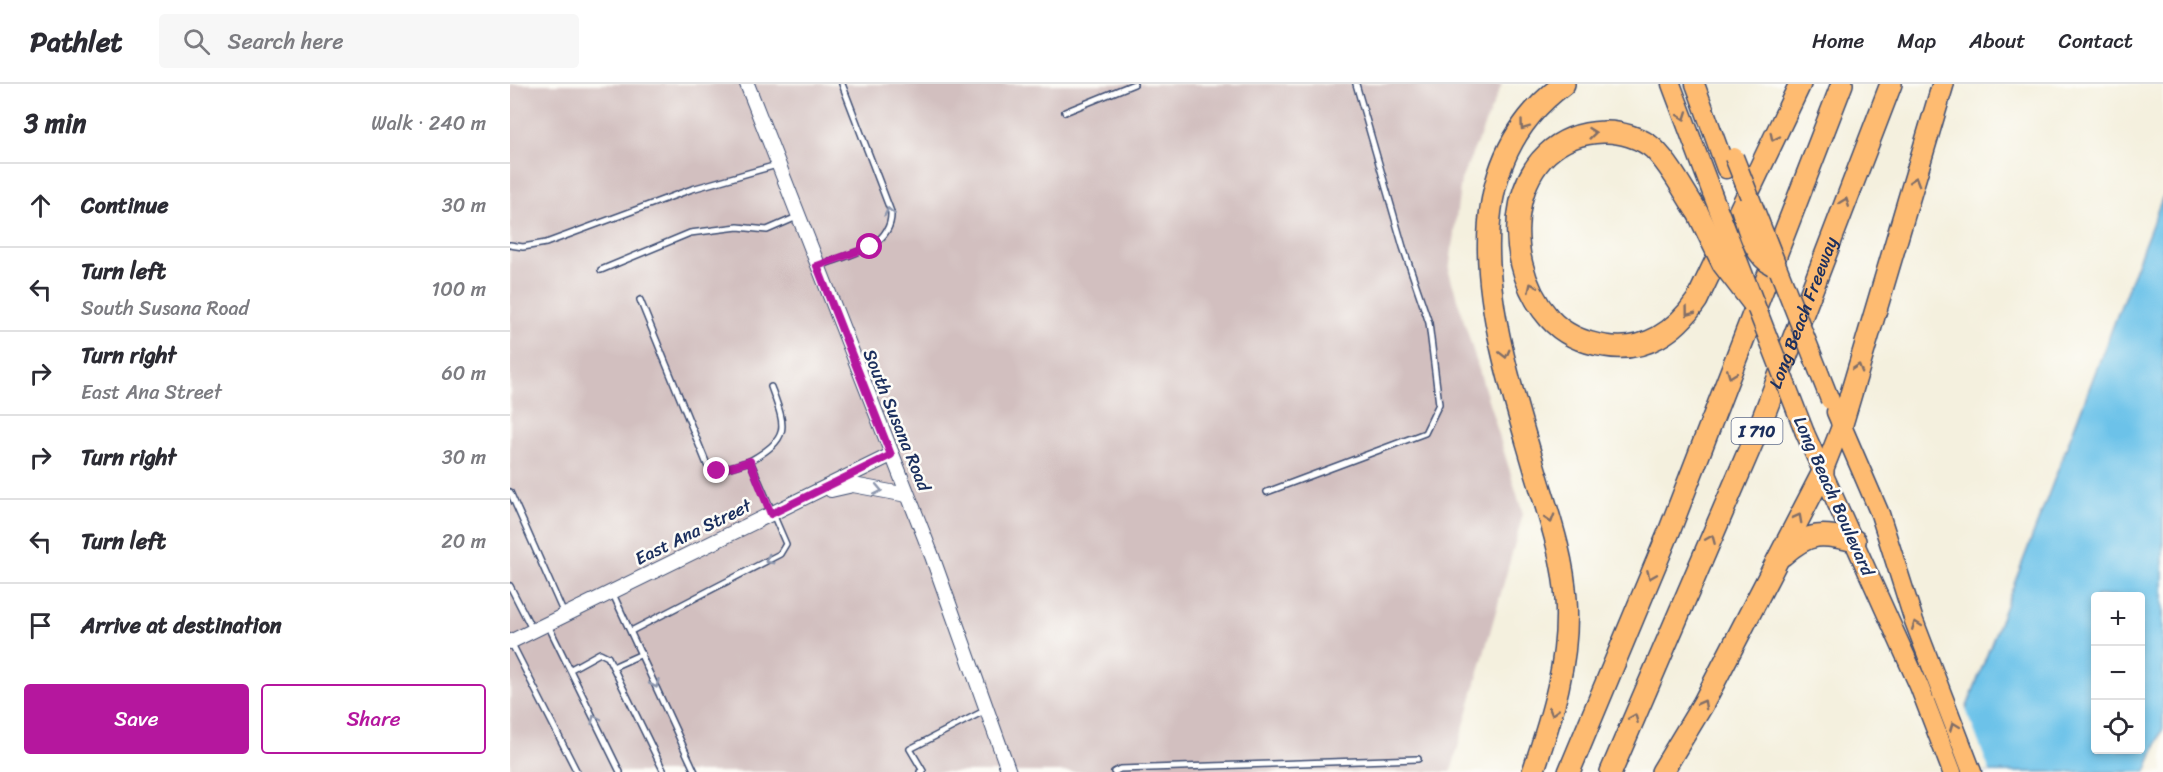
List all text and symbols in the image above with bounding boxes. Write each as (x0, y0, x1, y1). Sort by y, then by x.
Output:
search box (159, 14, 579, 68)
text: Pathlet (30, 17, 123, 66)
text: Search here (228, 22, 343, 61)
text: Home (1812, 22, 1864, 60)
text: Map (1897, 22, 1936, 60)
text: About (1969, 22, 2026, 60)
text: Contact (2059, 22, 2133, 60)
icon: search (180, 25, 213, 58)
text: 3 min (24, 100, 86, 146)
text: Walk · 240 m (371, 106, 486, 141)
one-way arrow (1676, 110, 1688, 121)
one-way arrow (1520, 120, 1531, 131)
one-way arrow (1588, 127, 1597, 140)
one-way arrow (1770, 130, 1782, 141)
one-way arrow (1908, 176, 1920, 187)
text: Continue (81, 186, 169, 225)
text: 30 m (442, 188, 486, 223)
icon: ahead (24, 189, 57, 222)
one-way arrow (1838, 197, 1850, 208)
one-way arrow (883, 207, 896, 217)
street label: Long Beach Freeway (1760, 231, 1847, 393)
route start (856, 233, 882, 259)
text: Turn left (81, 252, 166, 291)
text: 100 m (432, 272, 486, 307)
icon: left (24, 273, 57, 306)
one-way arrow (1527, 283, 1539, 294)
text: South Susana Road (81, 291, 249, 326)
one-way arrow (1685, 305, 1696, 316)
text: Turn right (81, 336, 176, 375)
street label: South Susana Road (854, 344, 941, 497)
one-way arrow (1497, 349, 1510, 359)
text: 60 m (441, 356, 486, 391)
icon: right (24, 357, 57, 390)
one-way arrow (1851, 363, 1863, 374)
one-way arrow (1726, 368, 1738, 379)
text: East Ana Street (81, 375, 222, 410)
street label: Long Beach Boulevard (1784, 411, 1884, 583)
road number: I 710 (1732, 418, 1782, 444)
text: Turn right (81, 438, 176, 477)
text: 30 m (442, 440, 486, 475)
icon: right (24, 441, 57, 474)
route end (703, 457, 729, 483)
one-way arrow (873, 483, 883, 496)
street label: East Ana Street (629, 490, 758, 574)
one-way arrow (1543, 513, 1555, 524)
one-way arrow (1791, 514, 1802, 524)
text: Turn left (81, 522, 166, 561)
text: 20 m (441, 524, 486, 559)
icon: left (24, 525, 57, 558)
one-way arrow (1703, 534, 1715, 545)
one-way arrow (764, 553, 775, 564)
one-way arrow (1646, 568, 1658, 579)
map controls (2091, 592, 2145, 754)
button: + (2091, 592, 2145, 646)
text: Arrive at destination (81, 606, 282, 645)
icon: arrive (24, 609, 57, 642)
one-way arrow (1910, 620, 1923, 631)
button: − (2091, 646, 2145, 700)
one-way arrow (648, 678, 660, 689)
button: Save (24, 684, 249, 754)
button: Share (261, 684, 486, 754)
one-way arrow (1696, 700, 1707, 710)
button: locate (2091, 700, 2145, 754)
one-way arrow (1548, 705, 1560, 716)
one-way arrow (1627, 714, 1639, 725)
one-way arrow (590, 715, 602, 726)
one-way arrow (1949, 721, 1962, 731)

